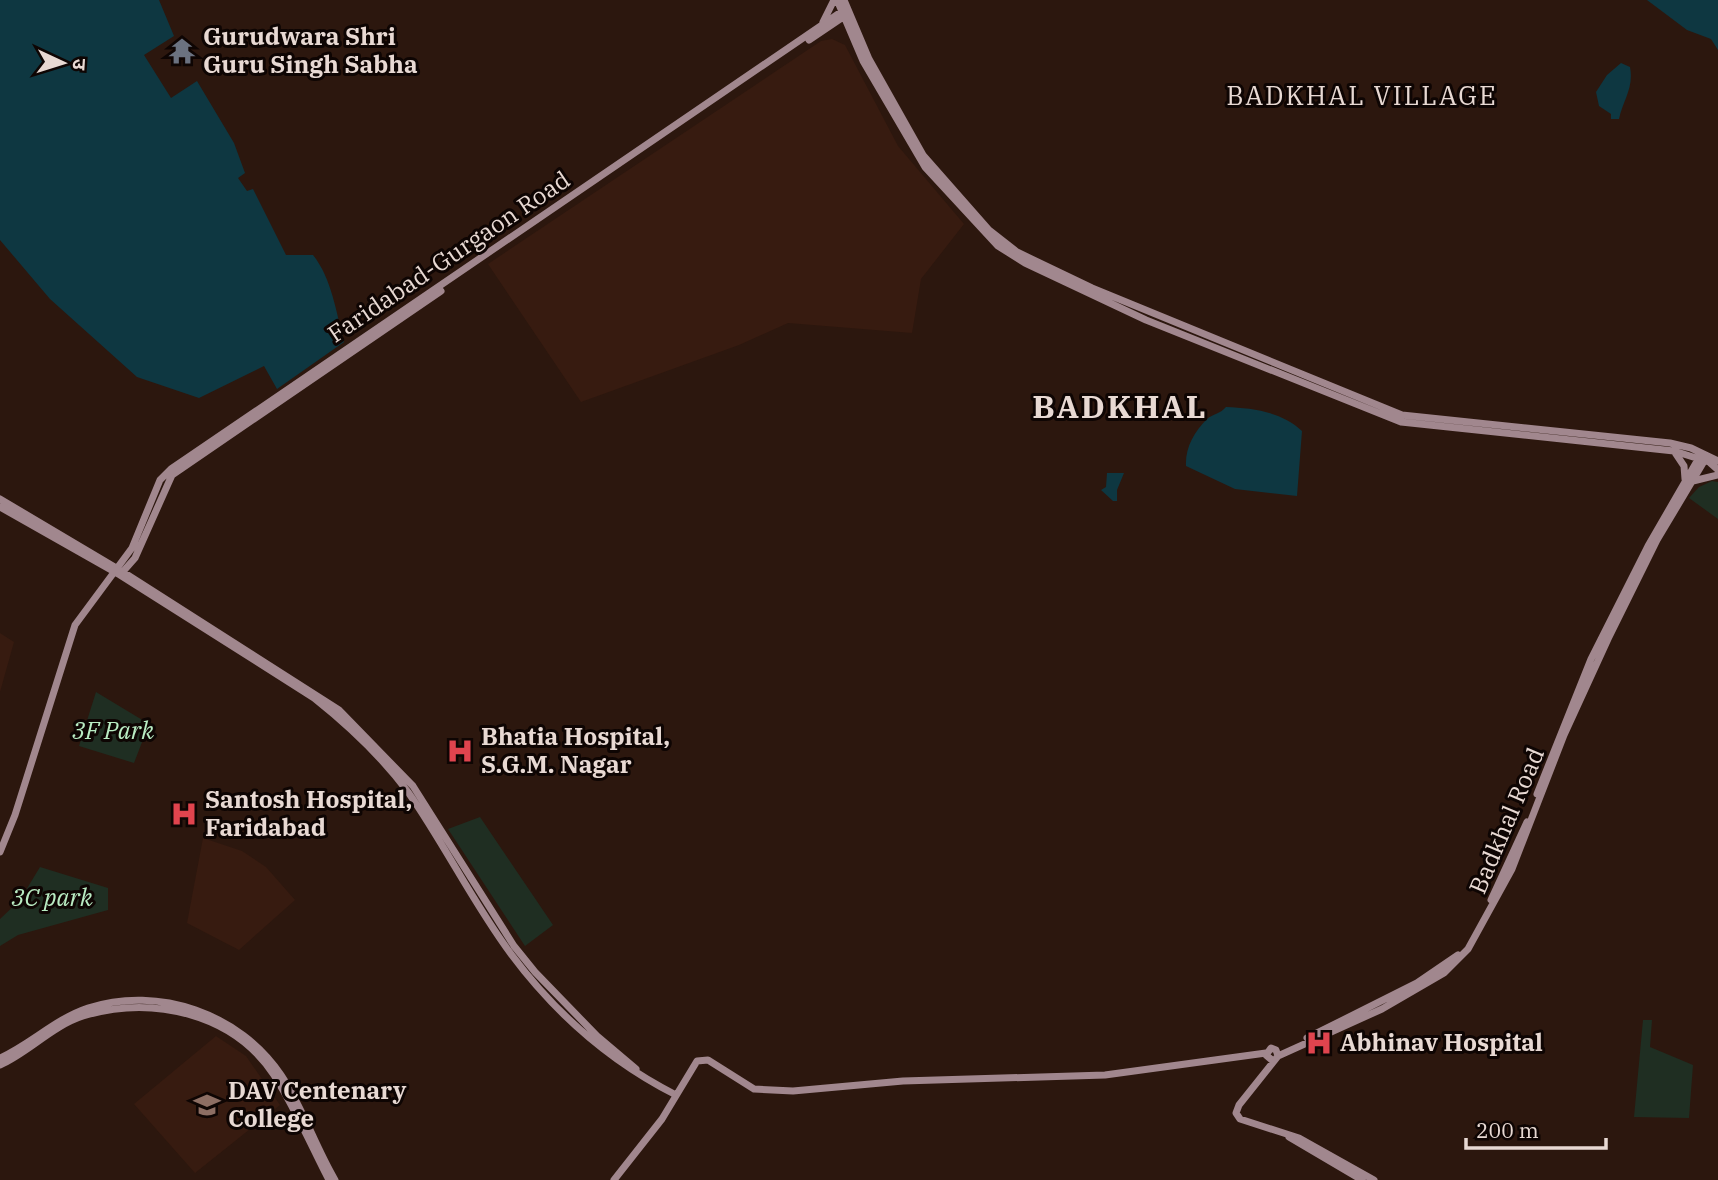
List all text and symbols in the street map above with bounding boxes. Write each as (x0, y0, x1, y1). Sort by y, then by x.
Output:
place label: Gurudwara Shri Guru Singh Sabha (203, 20, 418, 80)
north arrow (28, 28, 98, 98)
temple icon: Gurudwara Shri Guru Singh Sabha (167, 36, 197, 66)
text: उ (68, 58, 92, 71)
district label: BADKHAL VILLAGE (1226, 78, 1498, 112)
street label: Faridabad-Gurgaon Road (321, 163, 576, 349)
district label: BADKHAL (1032, 385, 1208, 427)
park label: 3F Park (72, 714, 154, 746)
place label: Bhatia Hospital, S.G.M. Nagar (481, 720, 670, 780)
hospital icon: Bhatia Hospital, S.G.M. Nagar (445, 736, 475, 766)
street label: Badkhal Road (1461, 743, 1551, 899)
place label: Santosh Hospital, Faridabad (205, 783, 412, 843)
hospital icon: Santosh Hospital, Faridabad (169, 799, 199, 829)
park label: 3C park (11, 881, 93, 913)
place label: Abhinav Hospital (1340, 1026, 1543, 1058)
hospital icon: Abhinav Hospital (1304, 1028, 1334, 1058)
place label: DAV Centenary College (228, 1074, 407, 1134)
school or university icon: DAV Centenary College (192, 1090, 222, 1120)
scale bar (1466, 1106, 1606, 1150)
text: 200 m (1476, 1116, 1539, 1144)

